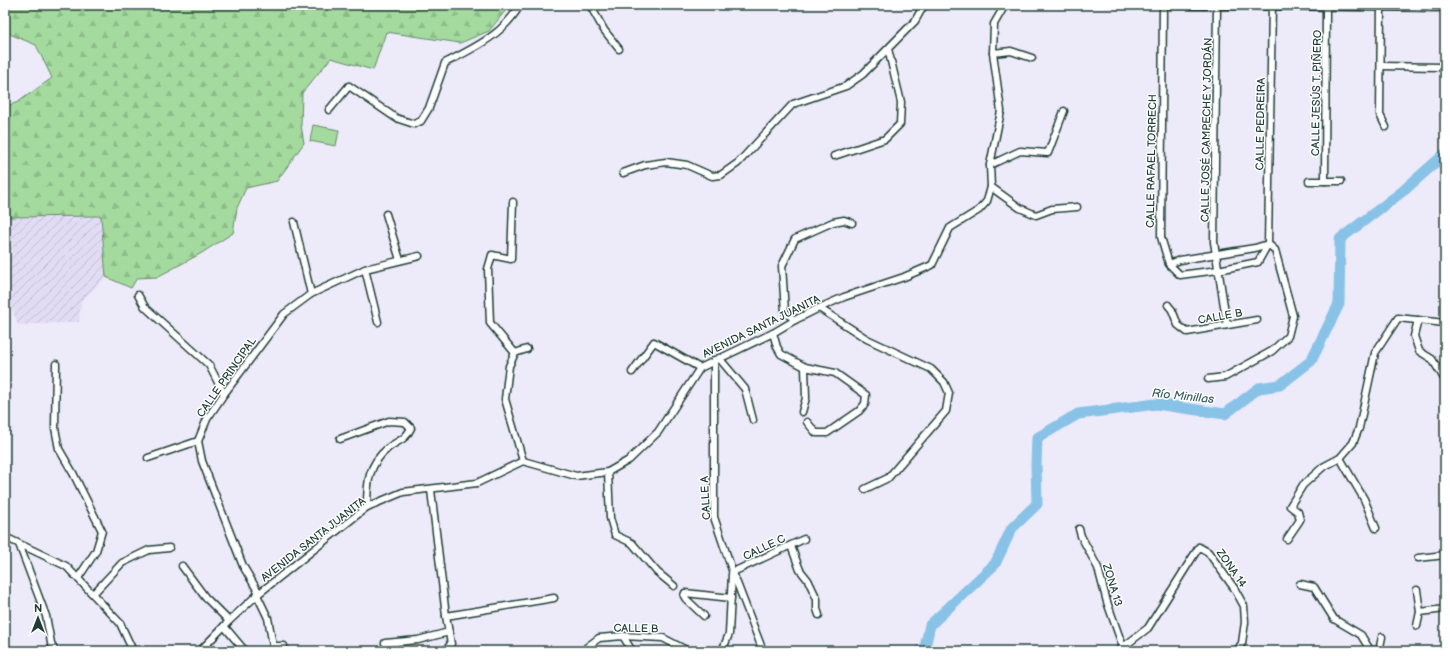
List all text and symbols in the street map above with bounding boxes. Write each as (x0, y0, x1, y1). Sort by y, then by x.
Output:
street label: CALLE JESÚS T. PIÑERO (1308, 30, 1324, 156)
street label: CALLE JOSÉ CAMPECHE Y JORDÁN (1197, 38, 1215, 222)
street label: CALLE PEDREIRA (1253, 77, 1268, 170)
street label: CALLE RAFAEL TORRECH (1144, 94, 1159, 228)
street label: AVENIDA SANTA JUANITA (700, 292, 822, 361)
street label: CALLE B (1197, 306, 1244, 327)
street label: CALLE PRINCIPAL (194, 334, 259, 420)
water label: Río Minillas (1151, 386, 1215, 407)
street label: CALLE A (698, 475, 713, 520)
street label: AVENIDA SANTA JUANITA (258, 494, 368, 584)
street label: CALLE C (741, 532, 788, 563)
street label: ZONA 14 (1213, 546, 1250, 590)
street label: ZONA 13 (1100, 561, 1125, 608)
north arrow (18, 598, 58, 638)
text: N (34, 602, 42, 615)
street label: CALLE B (613, 622, 659, 635)

